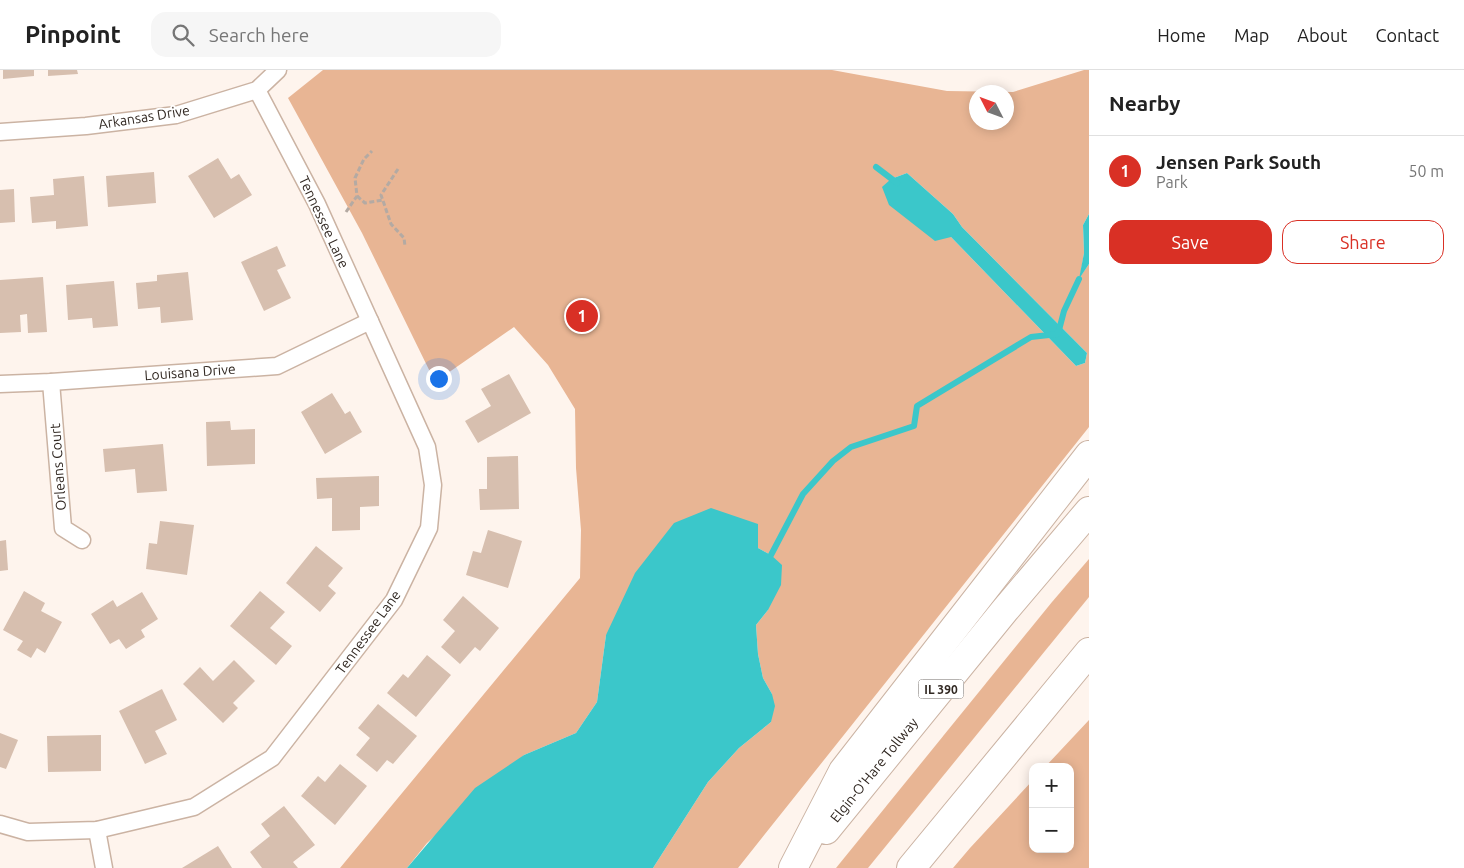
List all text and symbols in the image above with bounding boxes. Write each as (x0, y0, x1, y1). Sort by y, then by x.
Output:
search box (151, 12, 501, 57)
text: Pinpoint (25, 21, 121, 48)
icon: search (169, 21, 197, 49)
text: Search here (209, 24, 309, 46)
text: Home (1157, 25, 1206, 45)
text: Map (1234, 25, 1269, 45)
text: About (1297, 25, 1347, 45)
text: Contact (1375, 25, 1439, 45)
north arrow (969, 85, 1014, 130)
text: Nearby (1109, 91, 1180, 115)
street label: Arkansas Drive (97, 102, 191, 132)
text: Jensen Park South (1156, 151, 1321, 173)
text: 1 (1120, 162, 1130, 180)
text: 50 m (1408, 162, 1444, 180)
text: Park (1156, 173, 1188, 191)
street label: Tennessee Lane (296, 174, 352, 270)
button: Save (1109, 220, 1272, 264)
button: Share (1282, 220, 1444, 264)
pin: 1 (566, 297, 598, 335)
street label: Louisana Drive (144, 361, 236, 383)
your location (426, 366, 452, 392)
street label: Orleans Court (47, 422, 69, 511)
street label: Tennessee Lane (332, 587, 404, 677)
road number: IL 390 (918, 680, 964, 698)
street label: Elgin-O'Hare Tollway (827, 714, 921, 825)
map controls (1029, 763, 1074, 853)
button: + (1029, 763, 1074, 808)
button: − (1029, 808, 1074, 853)

